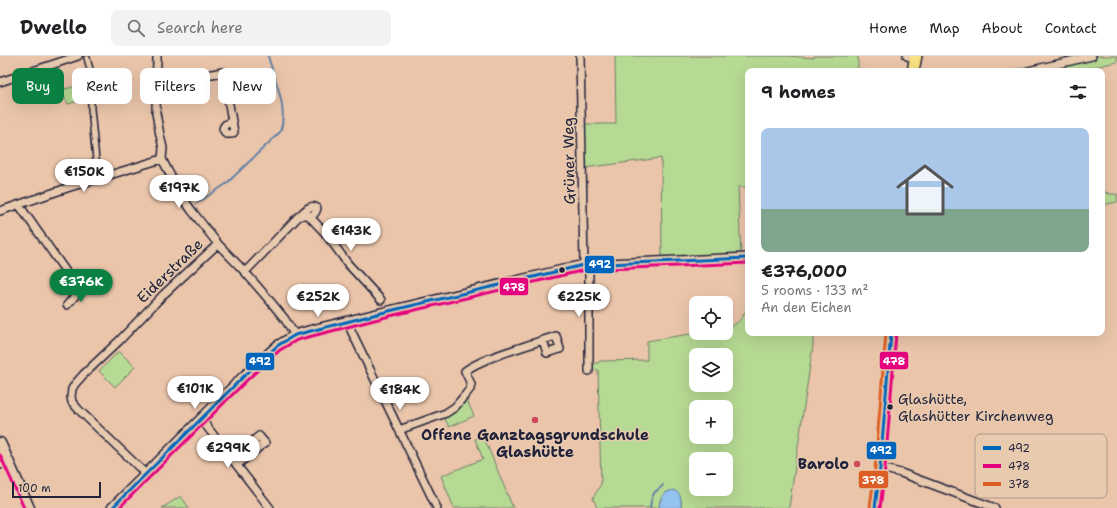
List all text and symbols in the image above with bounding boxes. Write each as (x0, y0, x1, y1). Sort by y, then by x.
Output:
search box (111, 10, 391, 46)
text: Dwello (20, 15, 87, 40)
icon: search (125, 17, 147, 39)
text: Search here (157, 18, 243, 38)
text: Home (869, 19, 908, 37)
text: Map (930, 19, 960, 37)
text: About (982, 19, 1023, 37)
text: Contact (1045, 19, 1097, 37)
chip: Buy (12, 68, 64, 104)
chip: Rent (72, 68, 132, 104)
chip: Filters (140, 68, 210, 104)
chip: New (218, 68, 276, 104)
text: 9 homes (761, 81, 836, 103)
icon: filters (1067, 81, 1089, 103)
street label: Grüner Weg (558, 117, 580, 205)
icon: home (889, 154, 961, 226)
pin: €150K (56, 159, 112, 193)
text: €150K (64, 163, 104, 180)
pin: €197K (151, 175, 207, 209)
text: €197K (158, 179, 200, 196)
pin: €143K (323, 218, 379, 252)
text: €143K (331, 222, 371, 239)
street label: Eiderstraße (133, 234, 207, 308)
line badge: 492 (584, 255, 615, 274)
text: 492 (589, 257, 612, 272)
text: €376,000 (761, 260, 847, 282)
unlabelled marker (557, 265, 567, 275)
pin: €376K (53, 269, 109, 303)
text: €376K (59, 273, 103, 290)
line badge: 478 (499, 277, 529, 296)
text: 478 (503, 280, 526, 295)
text: 5 rooms · 133 m² (761, 282, 869, 299)
pin: €252K (290, 284, 346, 318)
pin: €225K (551, 284, 607, 318)
text: €252K (296, 288, 340, 305)
text: €225K (557, 288, 601, 305)
map controls (689, 296, 733, 496)
button: locate (689, 296, 733, 340)
text: An den Eichen (761, 299, 851, 316)
button: layers (689, 348, 733, 392)
line badge: 478 (879, 351, 909, 370)
line badge: 492 (245, 352, 275, 371)
text: 492 (249, 354, 272, 369)
text: 478 (883, 354, 906, 369)
pin: €101K (167, 376, 223, 410)
pin: €184K (372, 377, 428, 411)
text: €101K (176, 380, 214, 397)
text: €184K (379, 381, 421, 398)
place label: Glashütte, Glashütter Kirchenweg (898, 390, 1054, 425)
button: + (689, 400, 733, 444)
marker: Glashütte, Glashütter Kirchenweg (885, 402, 895, 412)
marker: Offene Ganztagsgrundschule Glashütte (530, 415, 540, 425)
place label: Offene Ganztagsgrundschule Glashütte (421, 425, 649, 462)
legend (975, 434, 1107, 498)
pin: €299K (200, 435, 256, 469)
text: €299K (206, 439, 250, 456)
line badge: 492 (866, 441, 897, 460)
text: 492 (1008, 441, 1030, 456)
text: 492 (870, 443, 893, 458)
button: − (689, 452, 733, 496)
place label: Barolo (798, 454, 849, 474)
marker: Barolo (852, 459, 862, 469)
text: 478 (1008, 459, 1030, 474)
line badge: 378 (858, 470, 889, 489)
text: 378 (862, 473, 885, 488)
text: 378 (1008, 477, 1030, 492)
scale bar (12, 480, 101, 499)
text: 100 m (18, 481, 51, 496)

